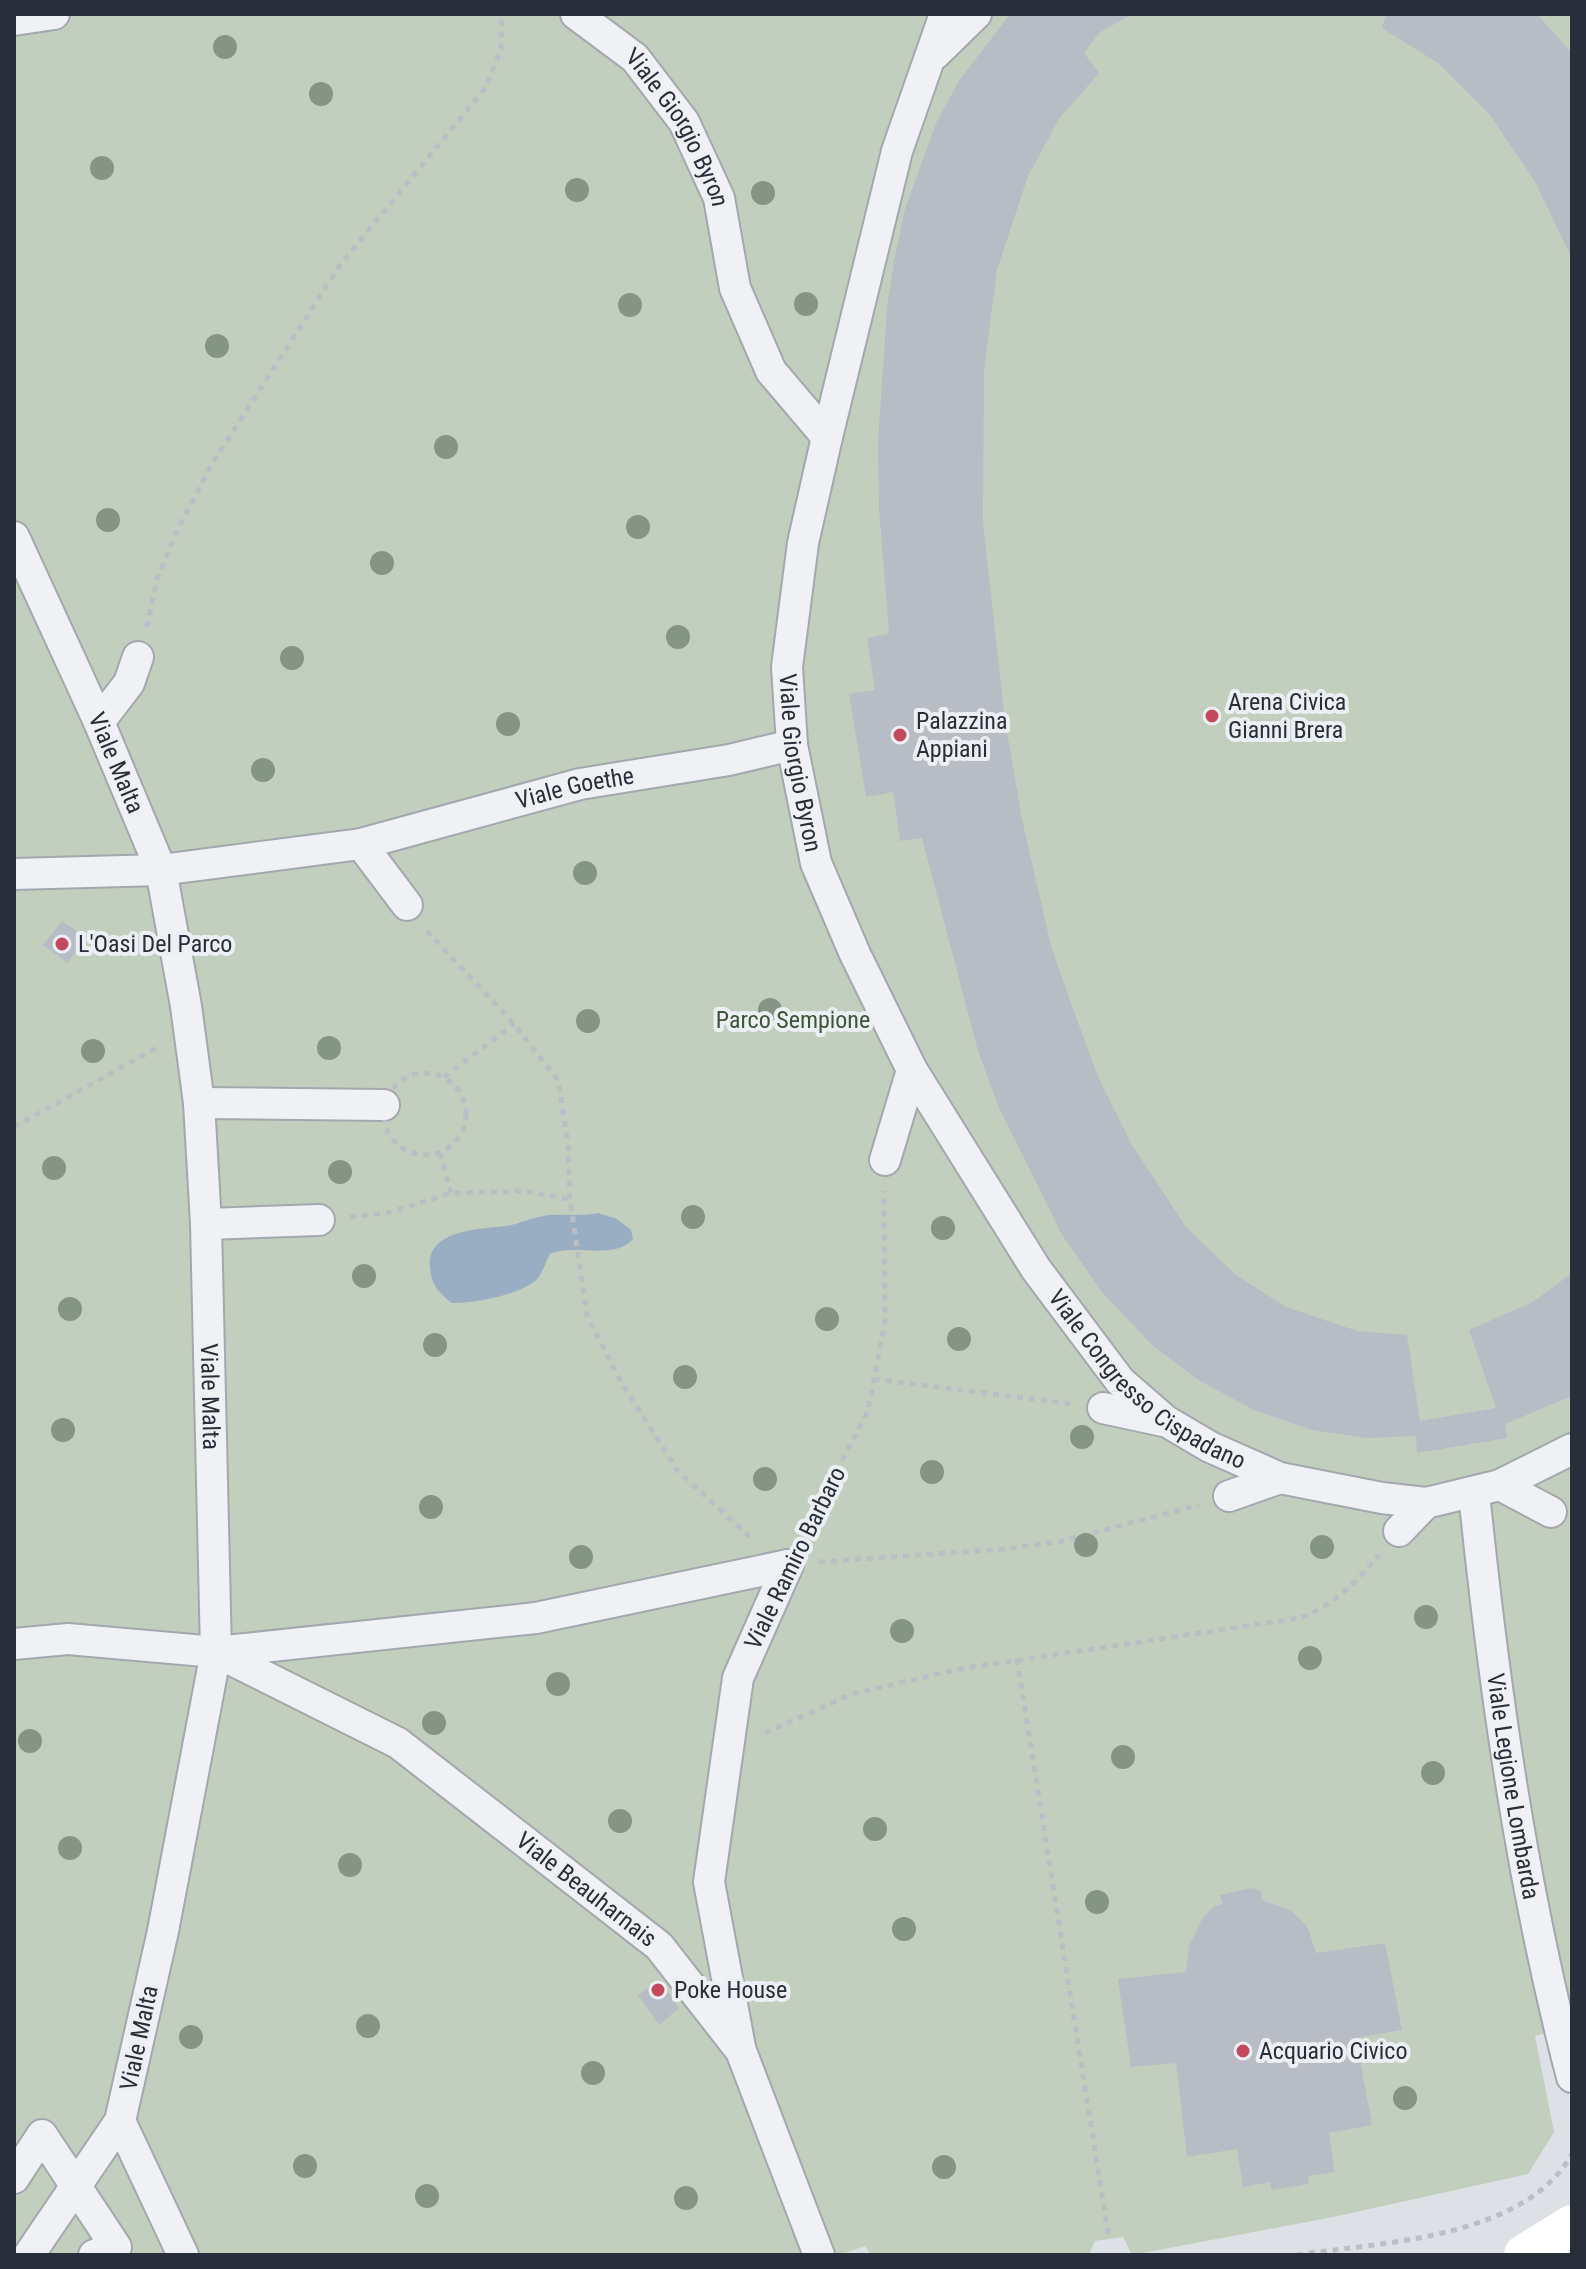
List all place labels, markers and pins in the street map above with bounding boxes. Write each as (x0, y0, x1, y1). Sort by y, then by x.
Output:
place label: Arena Civica Gianni Brera (1228, 688, 1346, 744)
place label: Palazzina Appiani (916, 707, 1007, 763)
marker: Arena Civica Gianni Brera (1203, 707, 1221, 725)
marker: Palazzina Appiani (891, 726, 909, 744)
place label: L'Oasi Del Parco (78, 930, 232, 958)
marker: L'Oasi Del Parco (53, 935, 71, 953)
place label: Poke House (674, 1976, 787, 2004)
marker: Poke House (649, 1981, 667, 1999)
place label: Acquario Civico (1259, 2037, 1407, 2065)
marker: Acquario Civico (1234, 2042, 1252, 2060)

